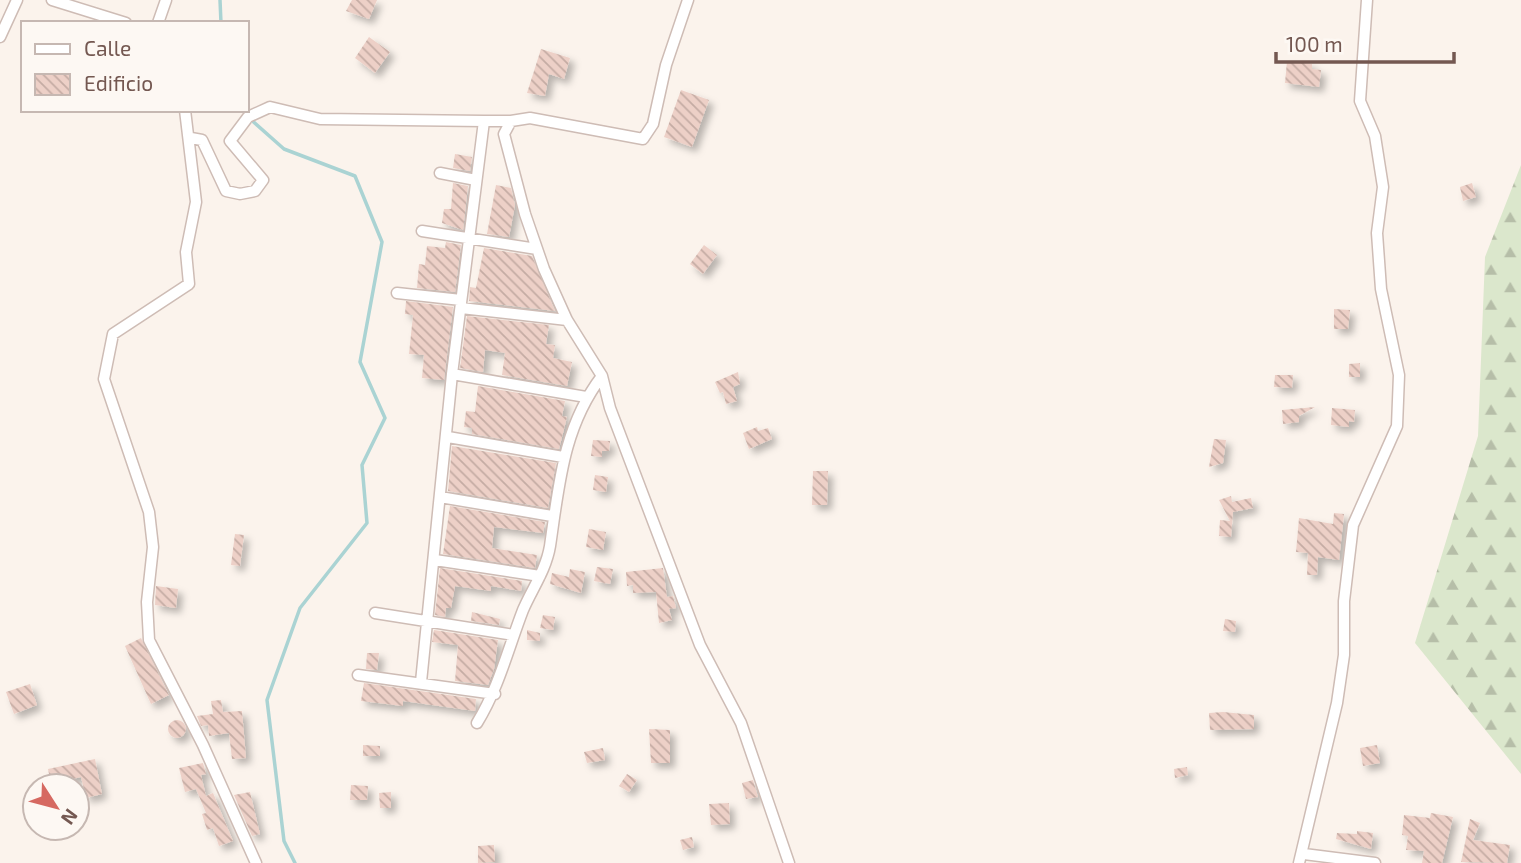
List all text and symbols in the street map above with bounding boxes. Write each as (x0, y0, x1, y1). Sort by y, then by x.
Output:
legend (21, 21, 248, 112)
scale bar (1276, 21, 1454, 65)
text: 100 m (1286, 31, 1343, 56)
text: Calle (84, 35, 131, 60)
text: Edificio (84, 70, 153, 95)
north arrow (21, 772, 91, 842)
text: N (57, 805, 83, 830)

